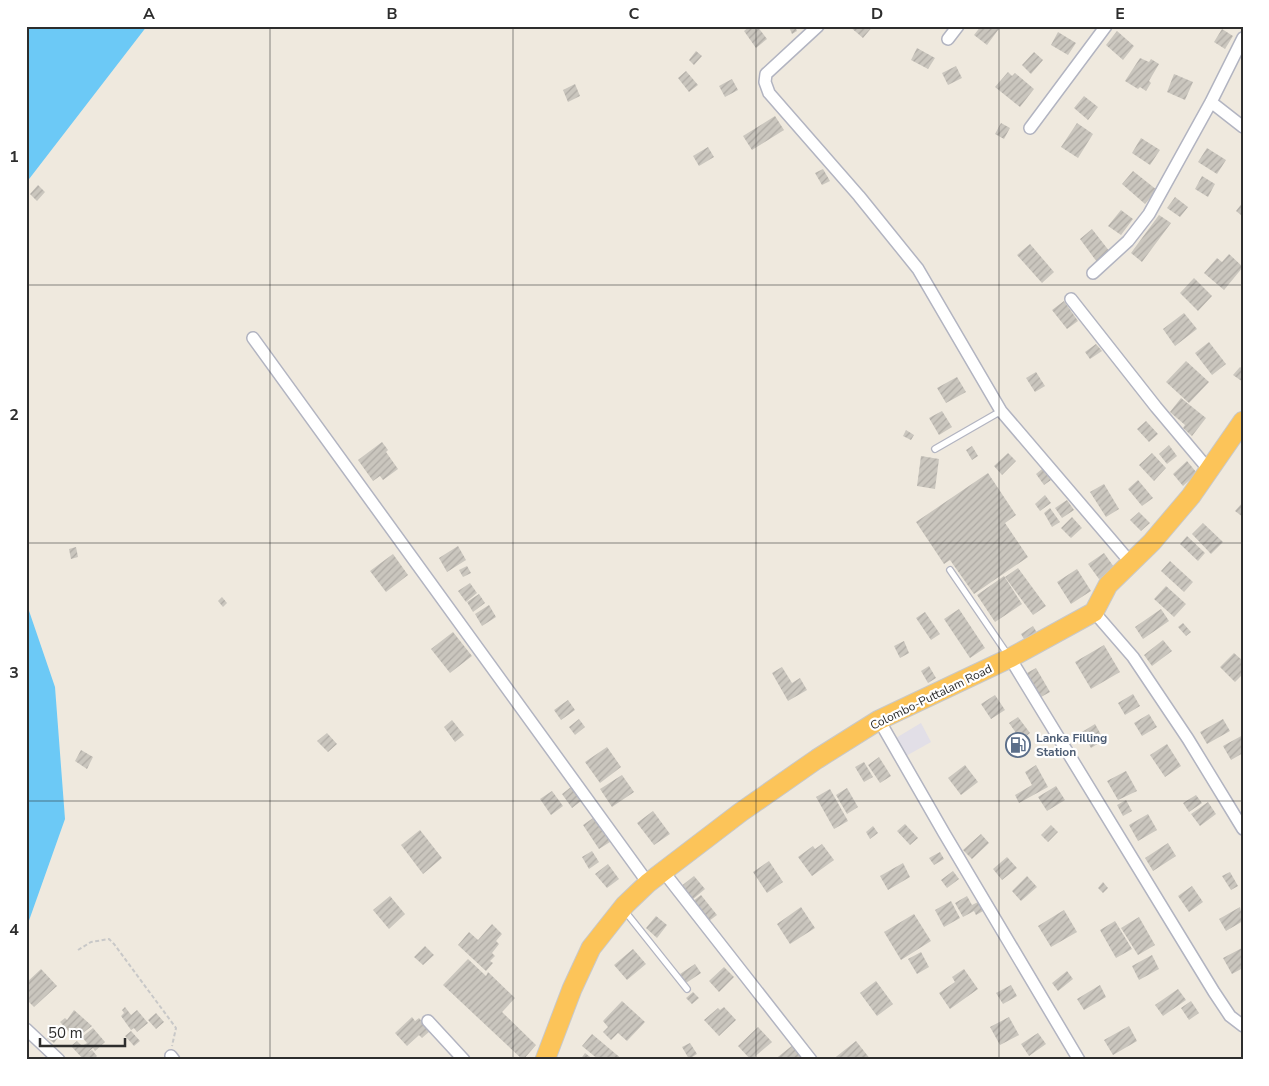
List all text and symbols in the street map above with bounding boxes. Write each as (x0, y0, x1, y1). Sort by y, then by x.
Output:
text: A (143, 3, 155, 25)
text: B (386, 3, 398, 25)
text: C (629, 3, 640, 25)
text: D (871, 3, 883, 25)
text: E (1115, 3, 1125, 25)
text: 1 (9, 146, 19, 168)
text: 2 (9, 404, 19, 426)
street label: Colombo-Puttalam Road (867, 660, 995, 734)
text: 3 (9, 662, 19, 684)
place label: Lanka Filling Station (1036, 730, 1107, 760)
fuel station icon: Lanka Filling Station (1005, 732, 1031, 758)
text: 4 (9, 919, 19, 941)
scale bar (40, 1016, 125, 1048)
text: 50 m (48, 1023, 83, 1043)

